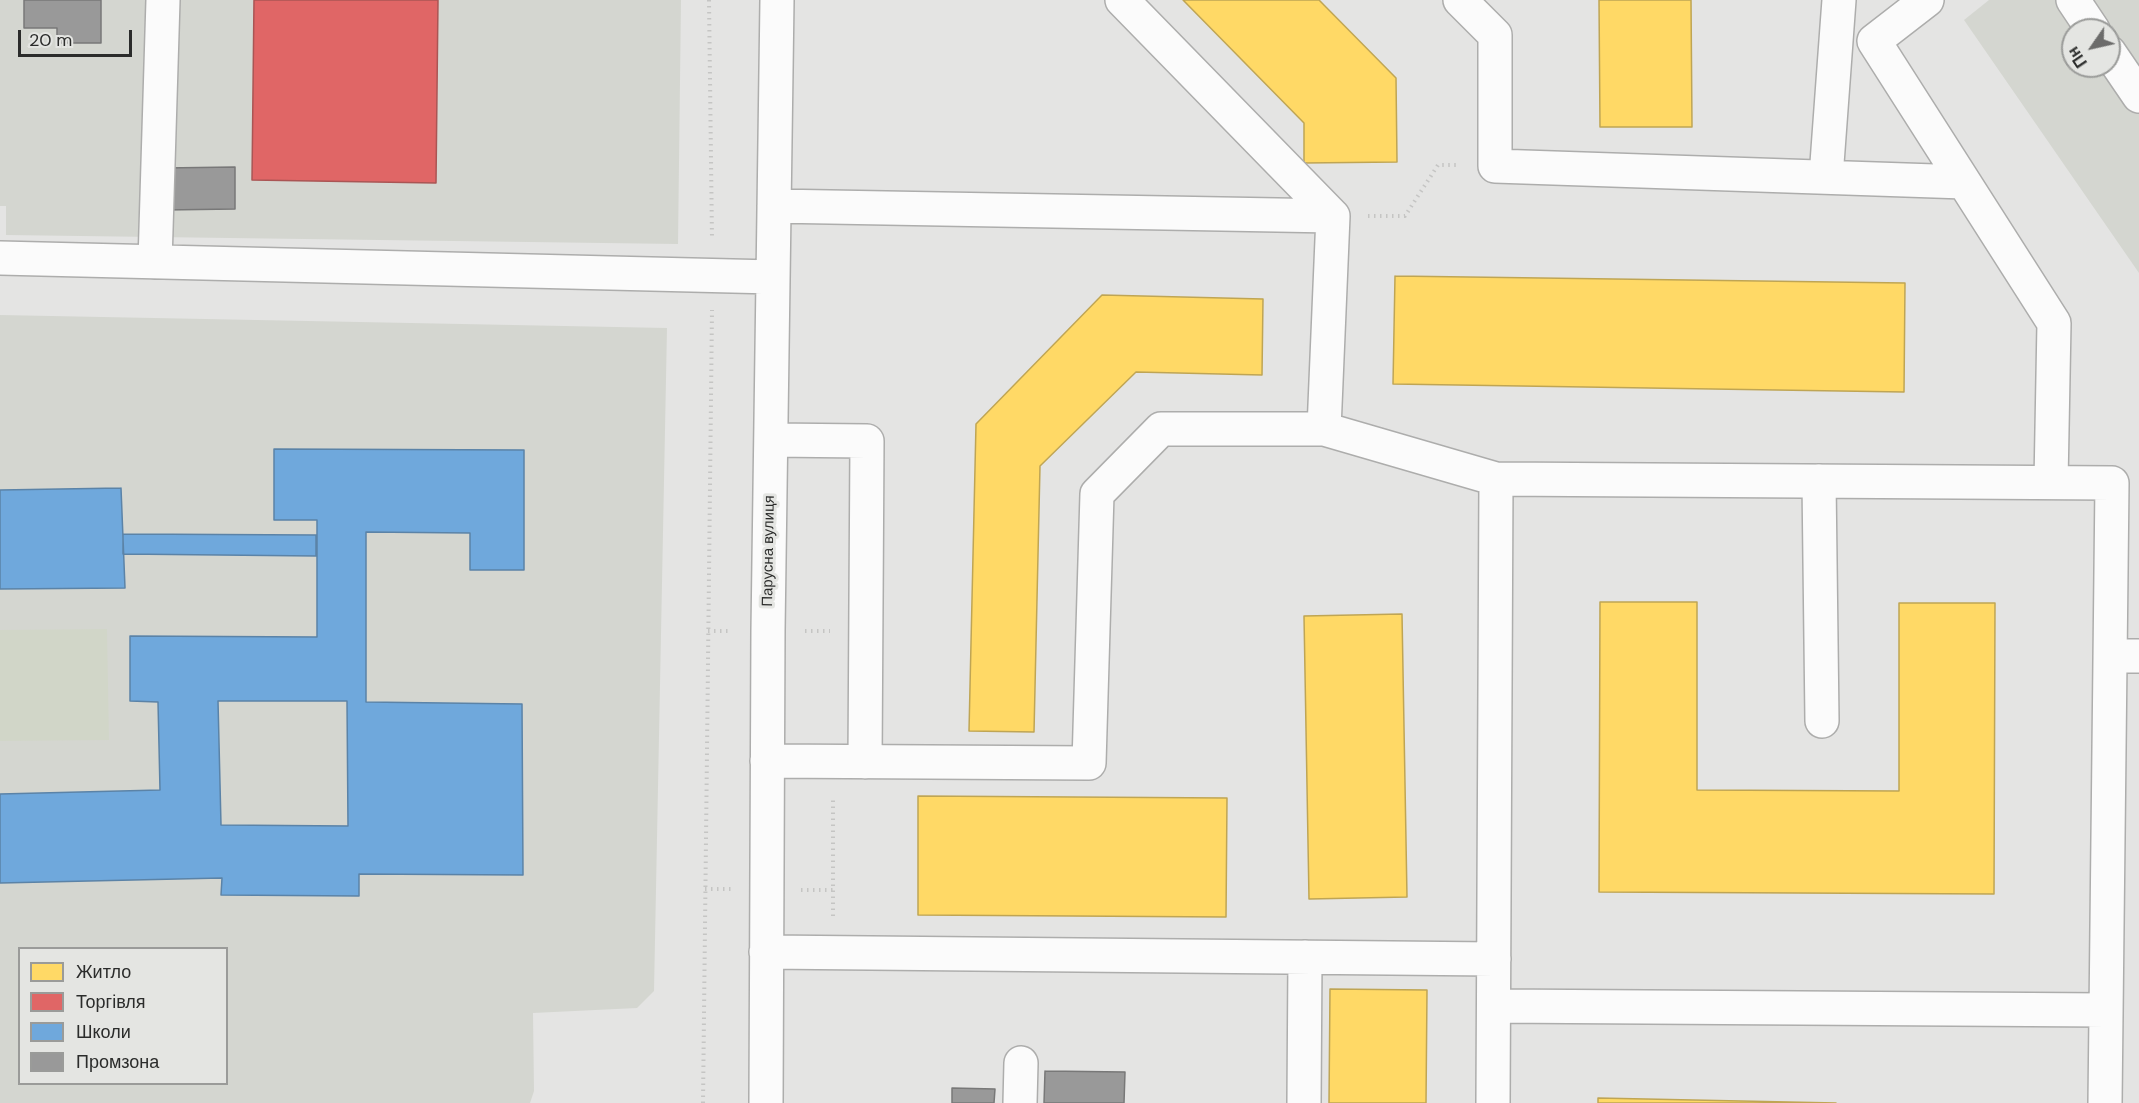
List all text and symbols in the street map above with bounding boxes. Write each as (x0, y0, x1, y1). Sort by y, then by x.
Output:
scale bar (21, 18, 135, 56)
north arrow (2061, 18, 2121, 78)
text: 20 m (29, 28, 72, 52)
text: Пн (2063, 43, 2092, 72)
street label: Парусна вулиця (759, 495, 779, 607)
legend (18, 947, 228, 1085)
text: Житло (76, 960, 131, 984)
text: Торгівля (76, 990, 146, 1014)
text: Школи (76, 1020, 131, 1044)
text: Промзона (76, 1050, 159, 1074)

